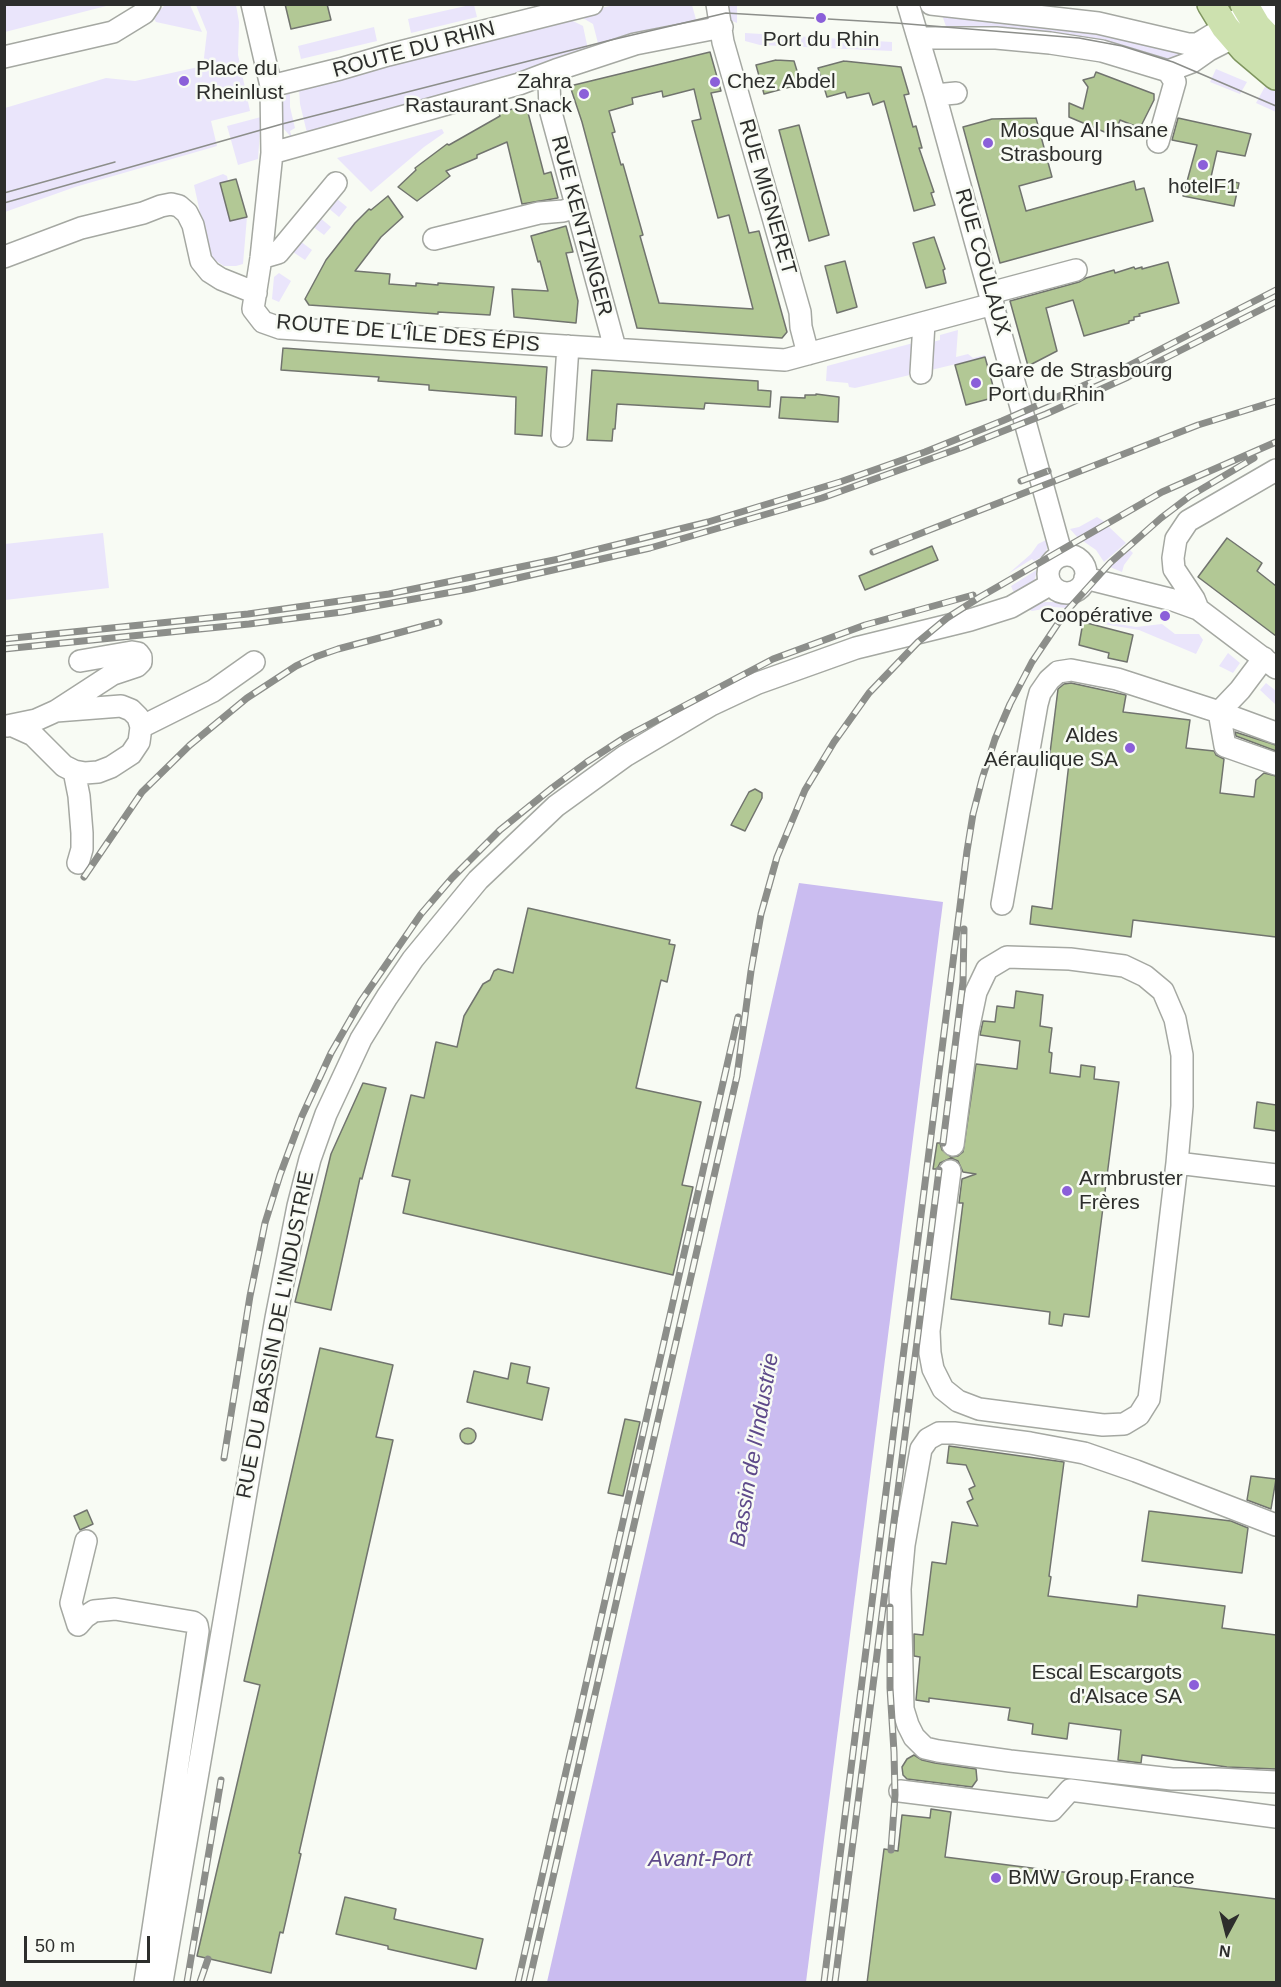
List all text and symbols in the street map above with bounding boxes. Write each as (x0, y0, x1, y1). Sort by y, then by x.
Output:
marker: Port du Rhin (814, 11, 828, 25)
street label: ROUTE DU RHIN (330, 16, 498, 84)
place label: Port du Rhin (763, 27, 879, 53)
place label: Place du Rheinlust (196, 56, 284, 106)
place label: Zahra Rastaurant Snack (405, 69, 572, 119)
place label: Chez Abdel (727, 69, 836, 95)
marker: Place du Rheinlust (177, 74, 191, 88)
marker: Chez Abdel (708, 75, 722, 89)
marker: Zahra Rastaurant Snack (577, 87, 591, 101)
street label: RUE MIGNERET (733, 116, 801, 278)
place label: Mosque Al Ihsane Strasbourg (1000, 118, 1168, 168)
street label: RUE KENTZINGER (545, 133, 617, 319)
marker: Mosque Al Ihsane Strasbourg (981, 136, 995, 150)
marker: hotelF1 (1196, 158, 1210, 172)
place label: hotelF1 (1168, 174, 1238, 200)
street label: RUE COULAUX (949, 186, 1015, 338)
street label: ROUTE DE L'ÎLE DES ÉPIS (275, 310, 541, 358)
place label: Gare de Strasbourg Port du Rhin (988, 358, 1172, 408)
marker: Gare de Strasbourg Port du Rhin (969, 376, 983, 390)
place label: Coopérative (1040, 603, 1153, 629)
marker: Coopérative (1158, 609, 1172, 623)
place label: Aldes Aéraulique SA (984, 723, 1118, 773)
marker: Aldes Aéraulique SA (1123, 741, 1137, 755)
place label: Armbruster Frères (1079, 1166, 1183, 1216)
street label: RUE DU BASSIN DE L'INDUSTRIE (232, 1169, 320, 1501)
marker: Armbruster Frères (1060, 1184, 1074, 1198)
water label: Bassin de l'Industrie (725, 1351, 785, 1549)
place label: Escal Escargots d'Alsace SA (1031, 1660, 1182, 1710)
marker: Escal Escargots d'Alsace SA (1187, 1678, 1201, 1692)
water label: Avant-Port (648, 1847, 752, 1873)
place label: BMW Group France (1008, 1865, 1195, 1891)
marker: BMW Group France (989, 1871, 1003, 1885)
north arrow (1197, 1903, 1257, 1963)
scale bar (27, 1924, 153, 1962)
text: 50 m (35, 1936, 75, 1956)
text: N (1218, 1942, 1232, 1961)

